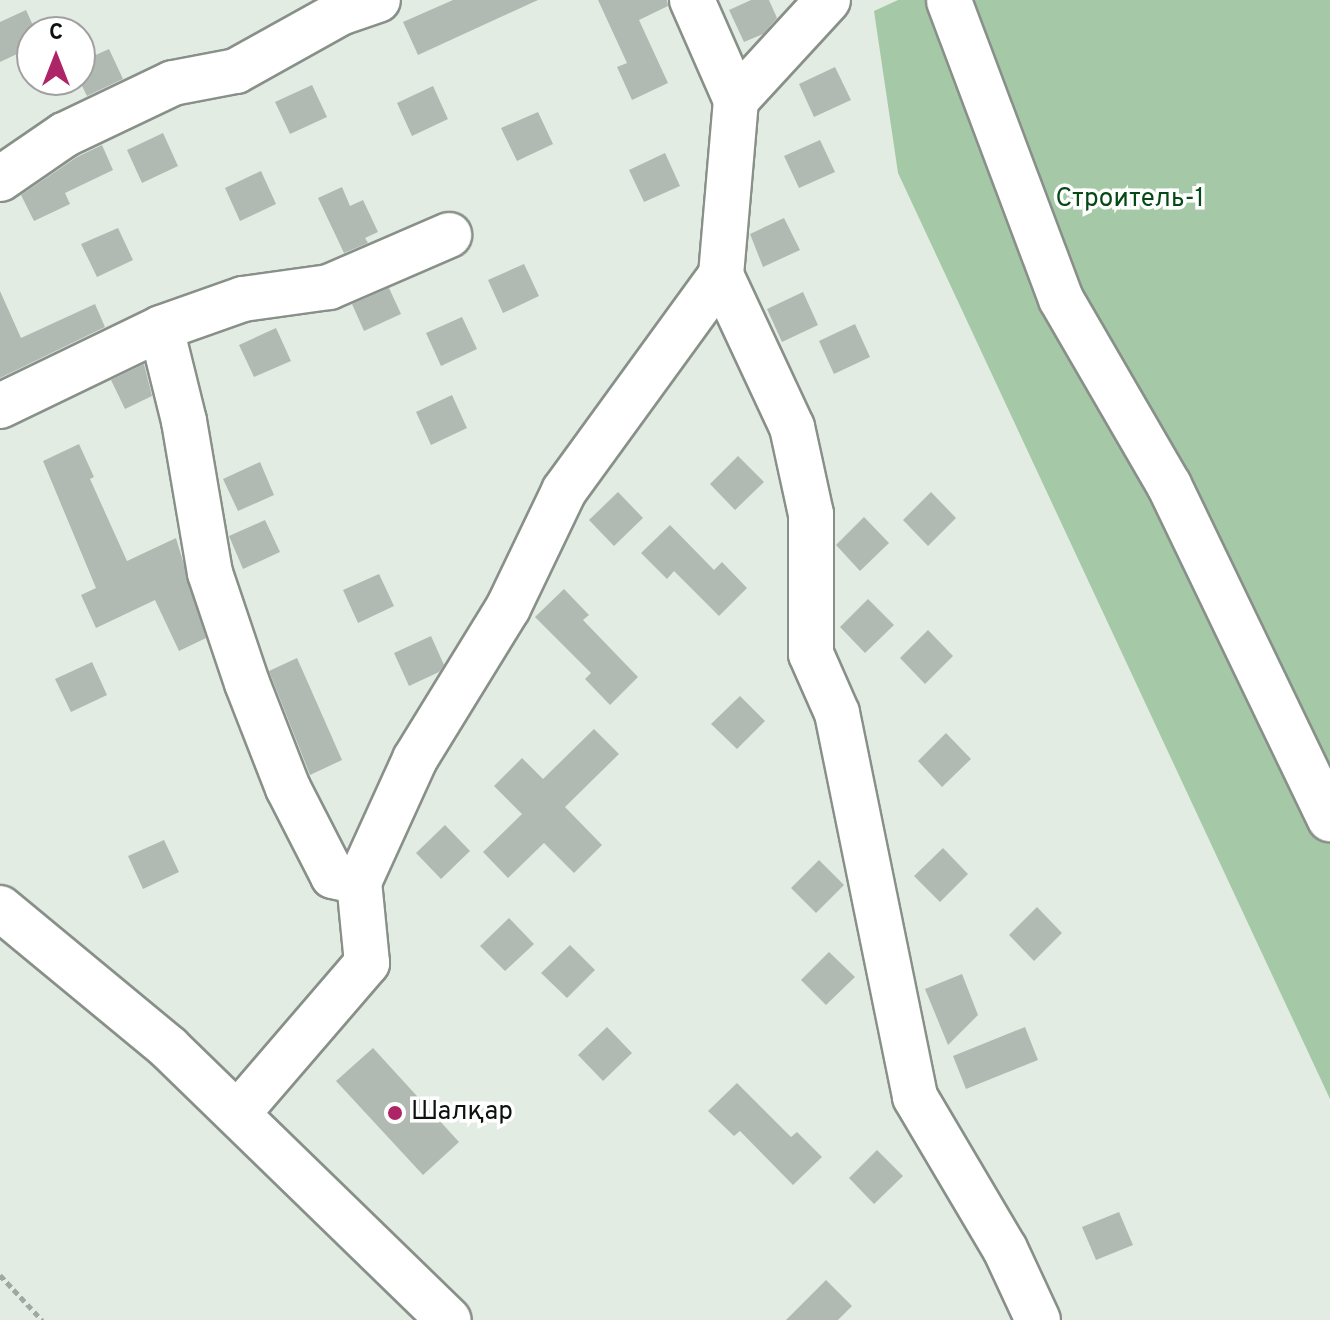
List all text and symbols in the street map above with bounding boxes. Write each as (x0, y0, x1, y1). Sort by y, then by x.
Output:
north arrow (16, 16, 96, 96)
text: С (49, 20, 63, 47)
park label: Строитель-1 (1055, 184, 1205, 216)
place label: Шалқар (411, 1097, 513, 1129)
marker: Шалқар (386, 1104, 404, 1122)

